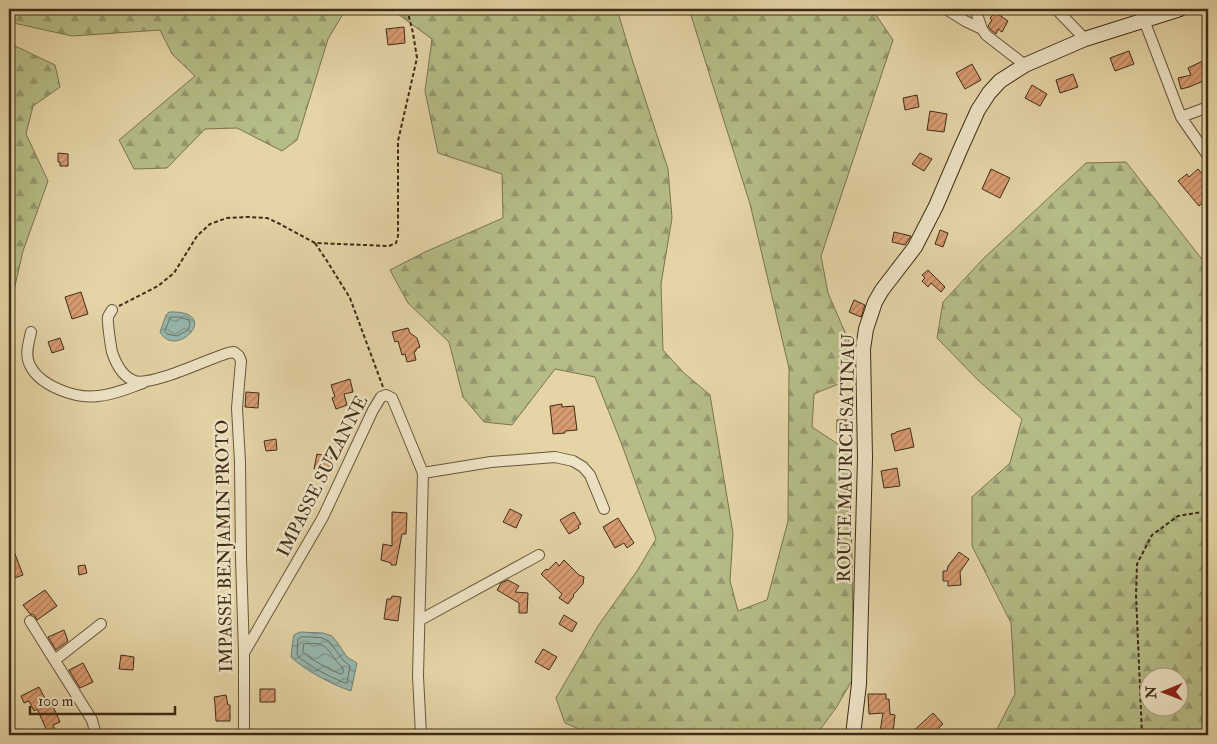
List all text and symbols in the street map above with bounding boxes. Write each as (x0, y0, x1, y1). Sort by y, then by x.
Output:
street label: ROUTE MAURICE SATINAU (833, 333, 860, 583)
street label: IMPASSE SUZANNE (272, 392, 373, 561)
street label: IMPASSE BENJAMIN PROTO (211, 419, 238, 673)
north arrow (1140, 666, 1190, 716)
scale bar (30, 684, 175, 716)
text: N (1143, 685, 1160, 700)
text: 100 m (38, 692, 74, 711)

